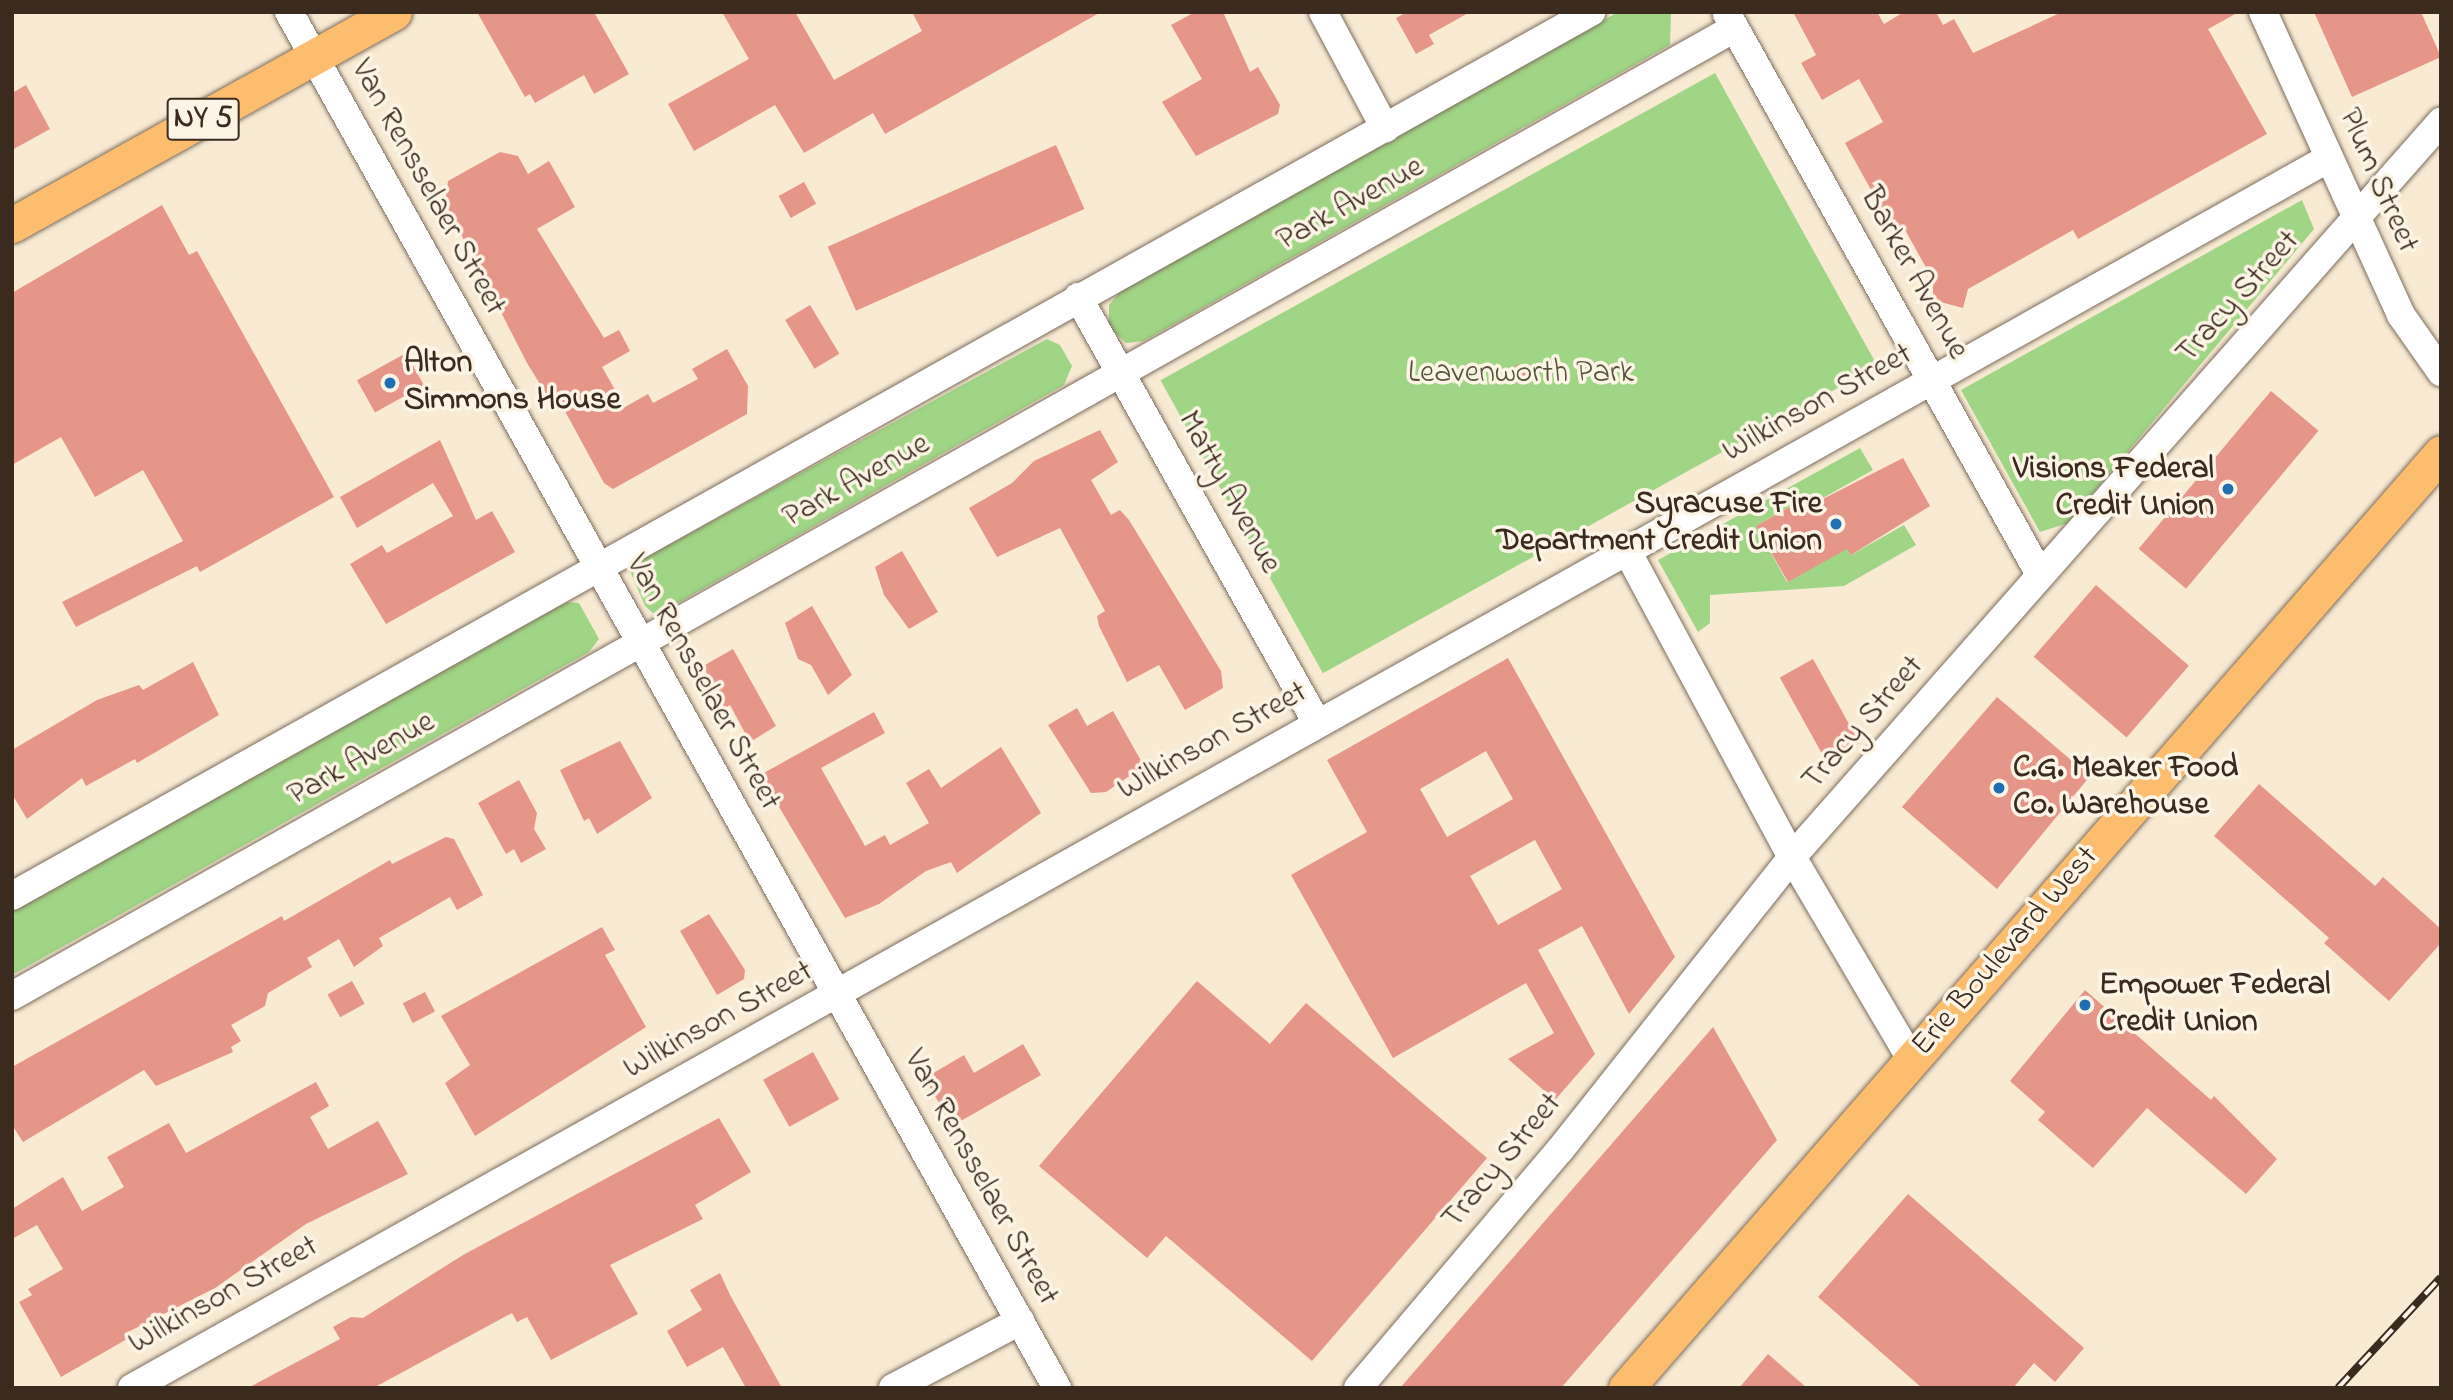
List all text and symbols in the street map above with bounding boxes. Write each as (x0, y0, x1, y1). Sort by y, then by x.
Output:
street label: Van Rensselaer Street (341, 53, 513, 323)
road number: NY 5 (166, 92, 240, 146)
street label: Plum Street (2328, 103, 2426, 259)
street label: Park Avenue (1271, 149, 1431, 261)
street label: Barker Avenue (1850, 181, 1976, 367)
street label: Tracy Street (2169, 223, 2309, 373)
street label: Wilkinson Street (1717, 336, 1919, 472)
place label: Alton Simmons House (404, 346, 621, 421)
park label: Leavenworth Park (1408, 355, 1634, 393)
marker: Alton Simmons House (382, 375, 398, 391)
street label: Matty Avenue (1168, 405, 1288, 581)
street label: Park Avenue (777, 426, 937, 538)
place label: Visions Federal Credit Union (2013, 452, 2214, 527)
marker: Visions Federal Credit Union (2220, 481, 2236, 497)
place label: Syracuse Fire Department Credit Union (1497, 487, 1822, 562)
marker: Syracuse Fire Department Credit Union (1828, 516, 1844, 532)
street label: Van Rensselaer Street (616, 548, 788, 818)
street label: Tracy Street (1795, 649, 1933, 799)
street label: Wilkinson Street (1112, 674, 1314, 810)
street label: Park Avenue (282, 704, 442, 816)
place label: C.G. Meaker Food Co. Warehouse (2013, 751, 2238, 826)
marker: C.G. Meaker Food Co. Warehouse (1991, 780, 2007, 796)
street label: Erie Boulevard West (1905, 839, 2107, 1065)
street label: Wilkinson Street (618, 953, 820, 1089)
place label: Empower Federal Credit Union (2099, 968, 2330, 1043)
marker: Empower Federal Credit Union (2077, 997, 2093, 1013)
street label: Van Rensselaer Street (894, 1043, 1066, 1313)
street label: Tracy Street (1435, 1086, 1571, 1238)
street label: Wilkinson Street (123, 1228, 325, 1364)

